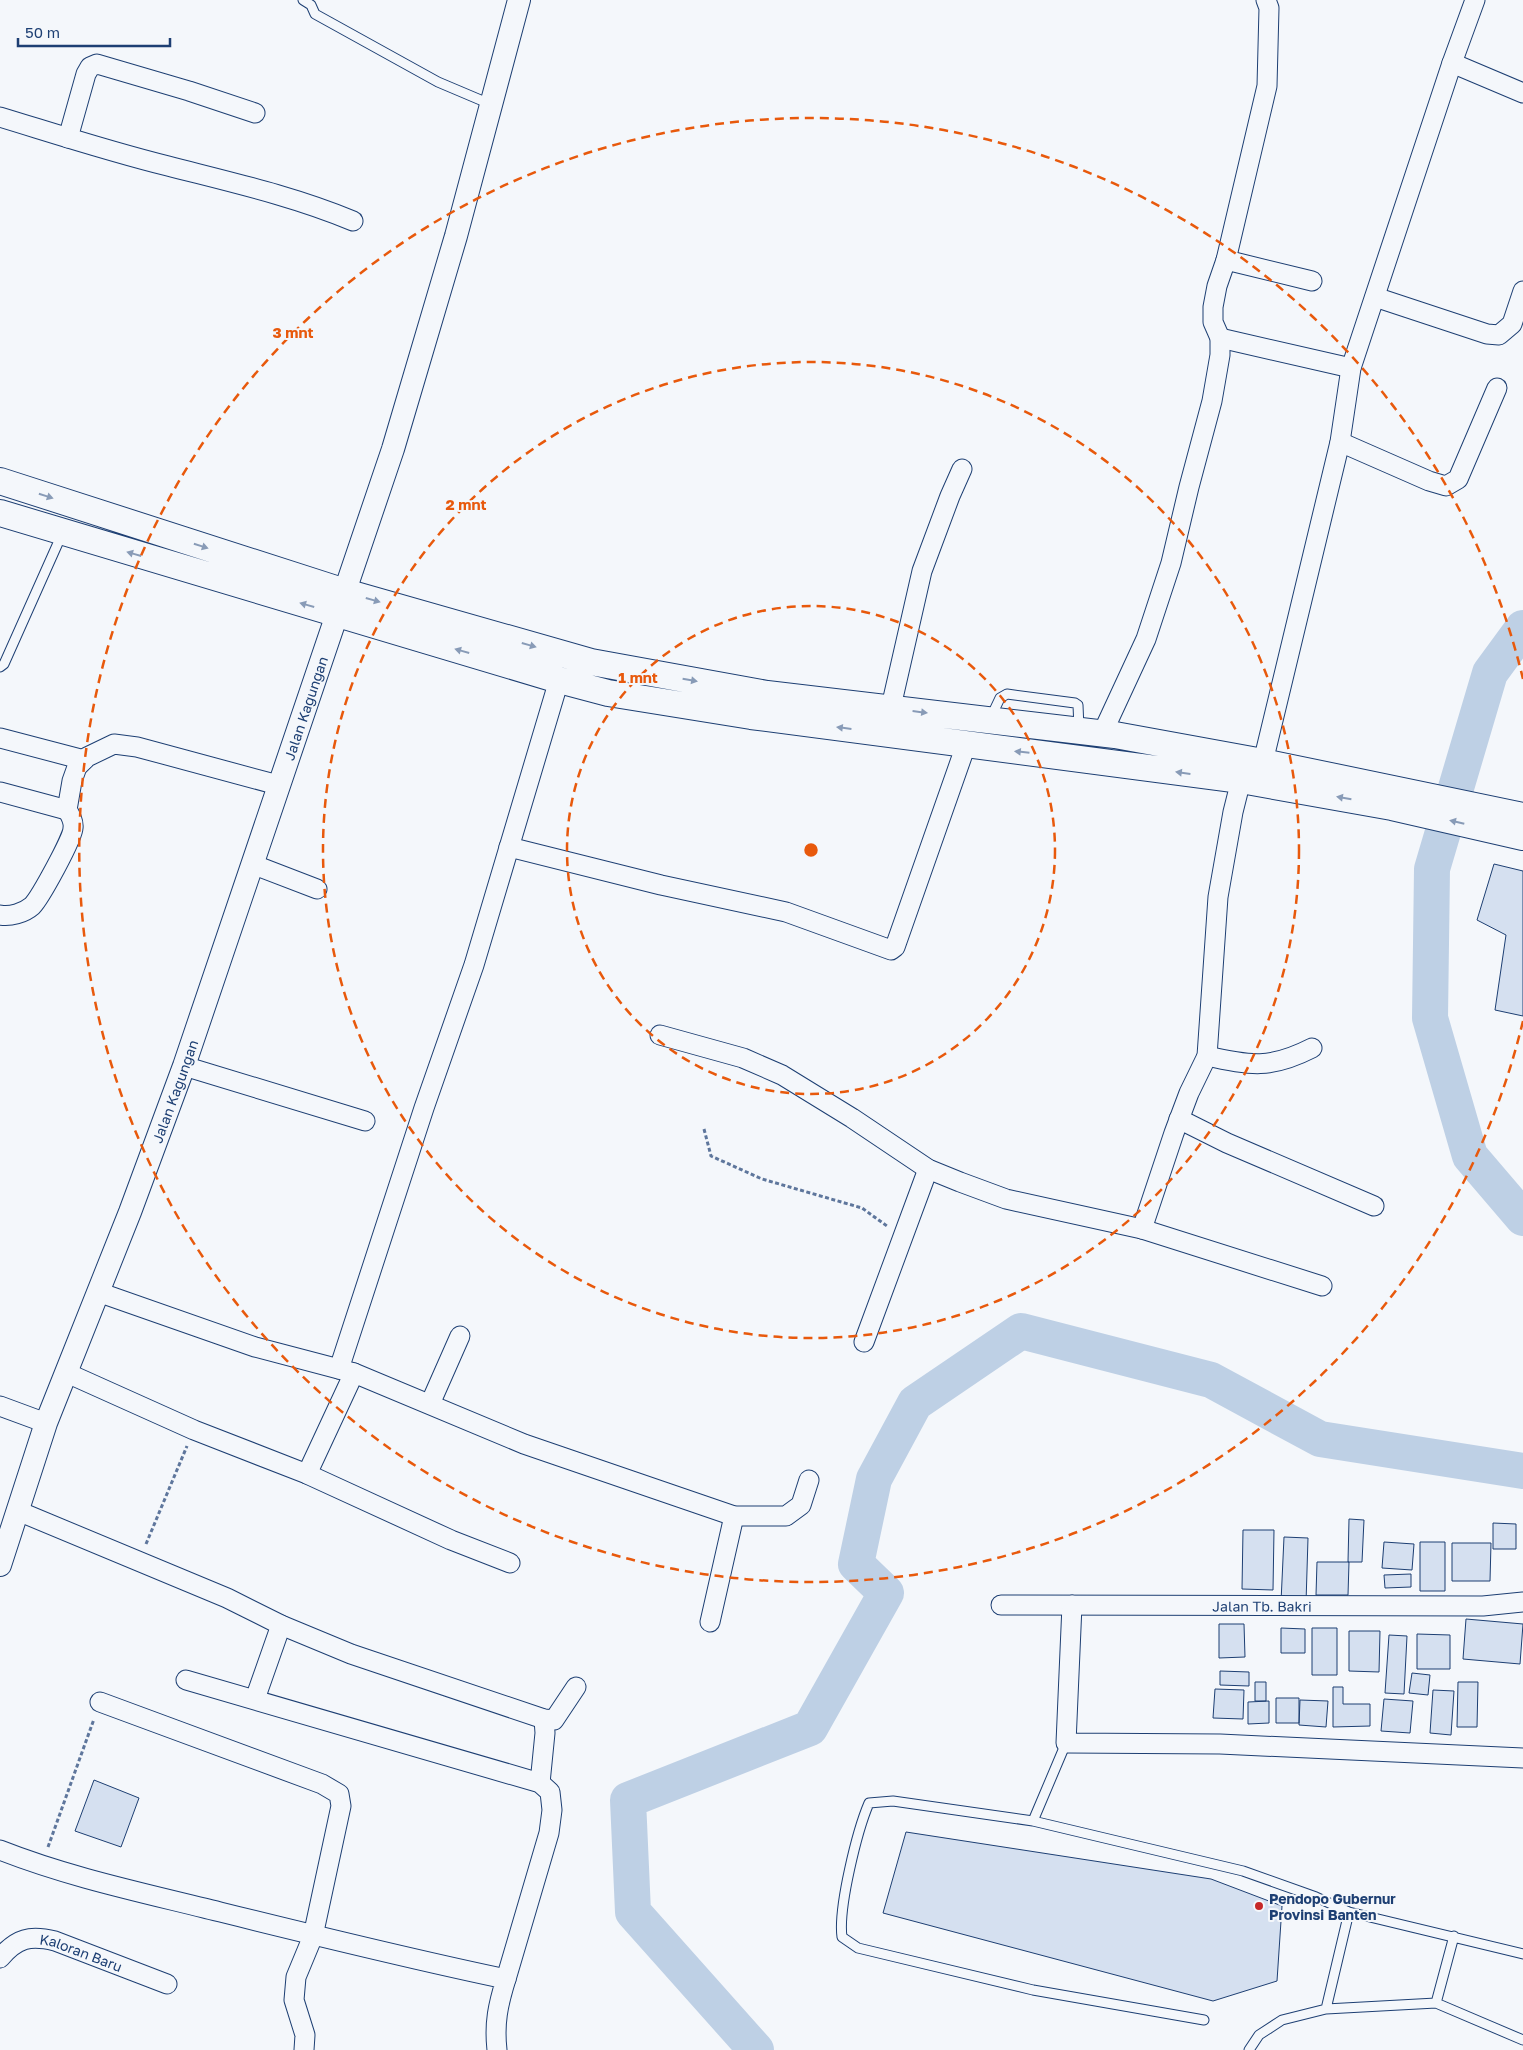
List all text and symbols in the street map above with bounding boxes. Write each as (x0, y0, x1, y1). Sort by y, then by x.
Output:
scale bar (18, 15, 170, 47)
text: 50 m (25, 23, 60, 41)
text: 3 mnt (272, 323, 314, 341)
one-way arrow (39, 493, 54, 500)
text: 2 mnt (445, 495, 487, 513)
one-way arrow (194, 542, 209, 550)
one-way arrow (126, 550, 141, 558)
one-way arrow (365, 597, 380, 605)
one-way arrow (299, 601, 314, 609)
one-way arrow (521, 642, 536, 650)
one-way arrow (455, 647, 470, 655)
street label: Jalan Kagungan (280, 654, 331, 762)
text: 1 mnt (618, 668, 658, 686)
one-way arrow (683, 676, 699, 684)
one-way arrow (913, 708, 929, 716)
one-way arrow (836, 724, 852, 732)
one-way arrow (1014, 748, 1030, 756)
one-way arrow (1175, 768, 1191, 776)
one-way arrow (1336, 794, 1352, 802)
one-way arrow (1450, 818, 1465, 826)
centre of rings (802, 841, 820, 859)
street label: Jalan Kagungan (148, 1037, 201, 1145)
street label: Jalan Tb. Bakri (1212, 1597, 1312, 1614)
place label: Pendopo Gubernur Provinsi Banten (1269, 1890, 1396, 1923)
marker: Pendopo Gubernur Provinsi Banten (1253, 1900, 1265, 1912)
street label: Kaloran Baru (39, 1930, 125, 1975)

